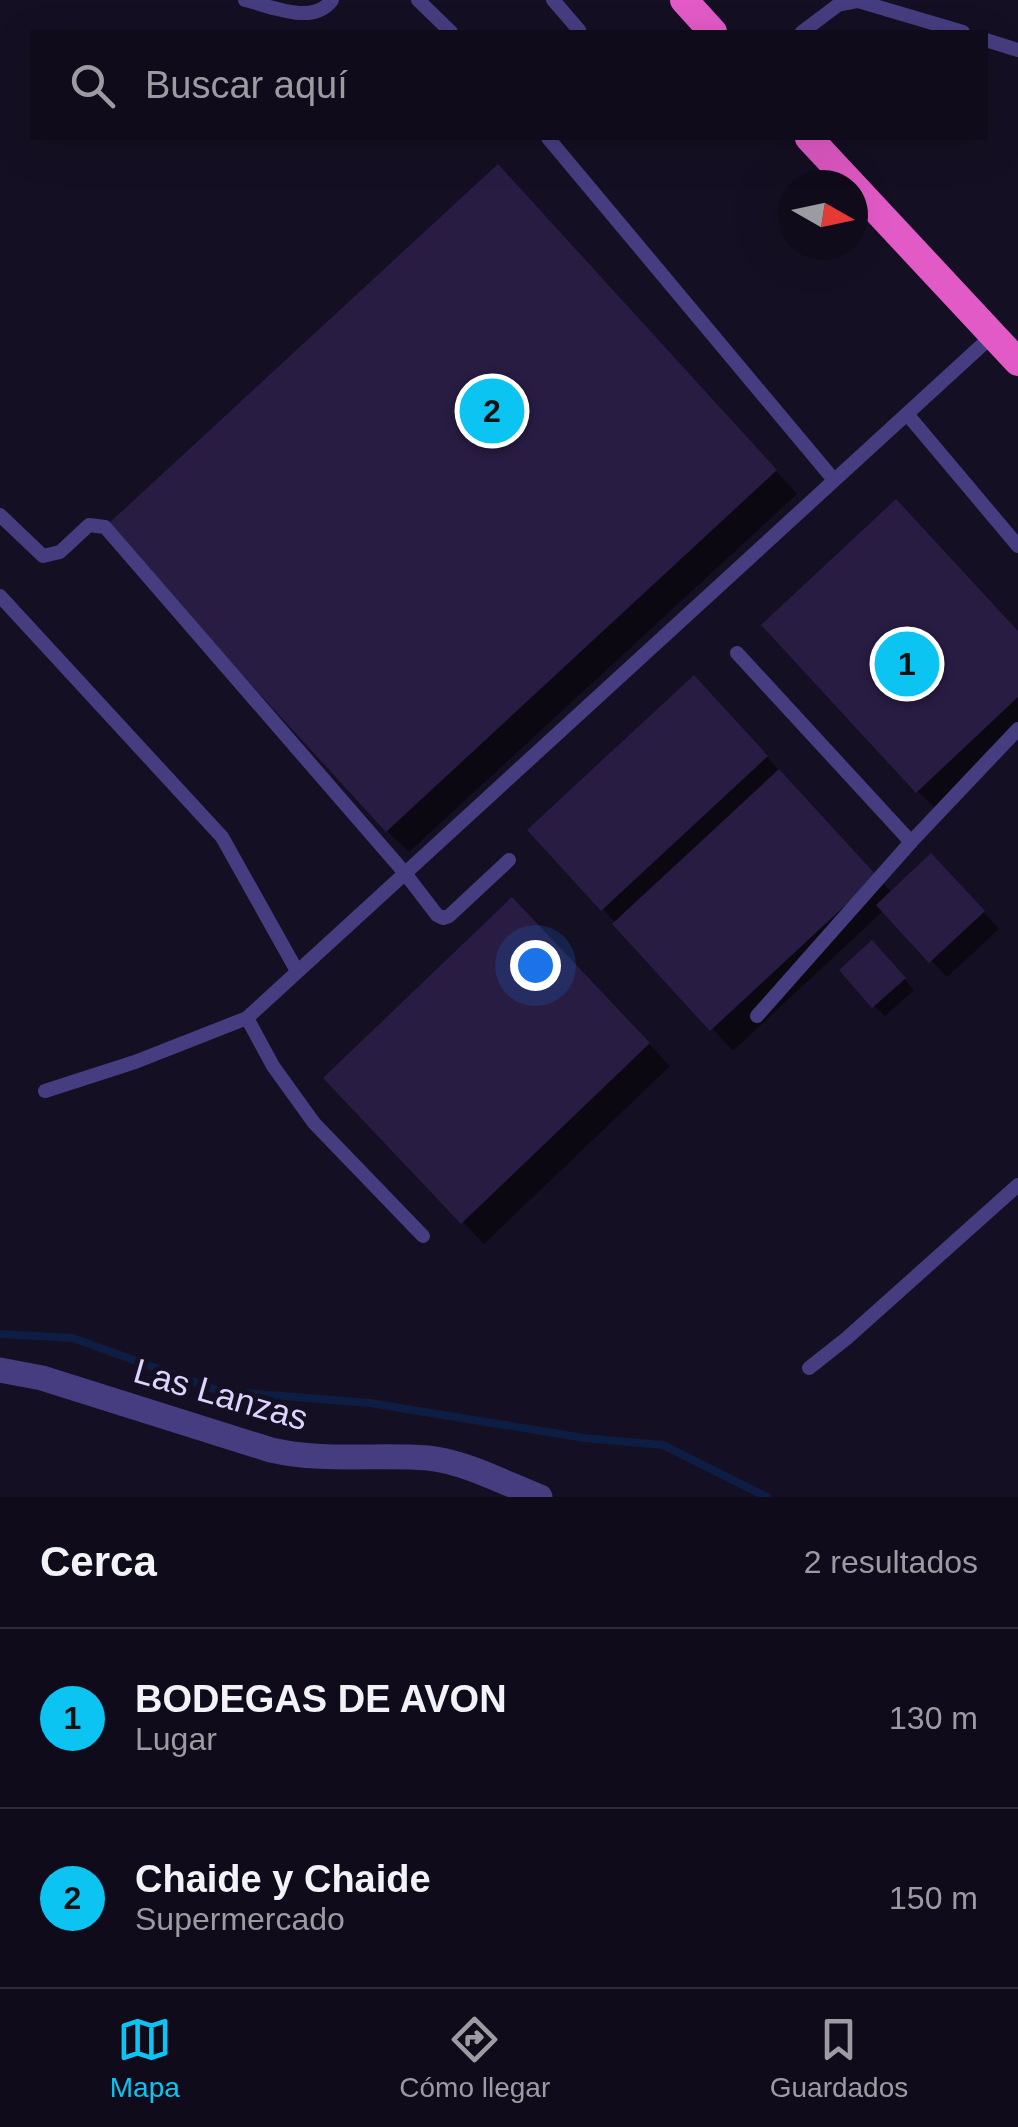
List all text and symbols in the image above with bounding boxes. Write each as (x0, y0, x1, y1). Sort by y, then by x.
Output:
search box (30, 30, 988, 140)
icon: search (65, 58, 120, 113)
text: Buscar aquí (145, 64, 348, 106)
north arrow (778, 170, 868, 260)
pin: 2 (460, 374, 524, 448)
pin: 1 (874, 626, 940, 702)
your location (510, 940, 561, 991)
street label: Las Lanzas (130, 1351, 312, 1437)
text: Cerca (40, 1538, 157, 1585)
text: 2 resultados (804, 1544, 978, 1580)
text: BODEGAS DE AVON (135, 1678, 507, 1720)
text: 1 (64, 1700, 81, 1736)
text: 130 m (889, 1700, 978, 1736)
text: Lugar (135, 1721, 217, 1757)
text: Chaide y Chaide (135, 1858, 431, 1900)
text: 2 (64, 1880, 81, 1916)
text: 150 m (889, 1880, 978, 1916)
text: Supermercado (135, 1901, 345, 1937)
tab: Mapa (110, 2012, 180, 2104)
tab: Cómo llegar (399, 2012, 550, 2104)
tab: Guardados (770, 2012, 908, 2104)

